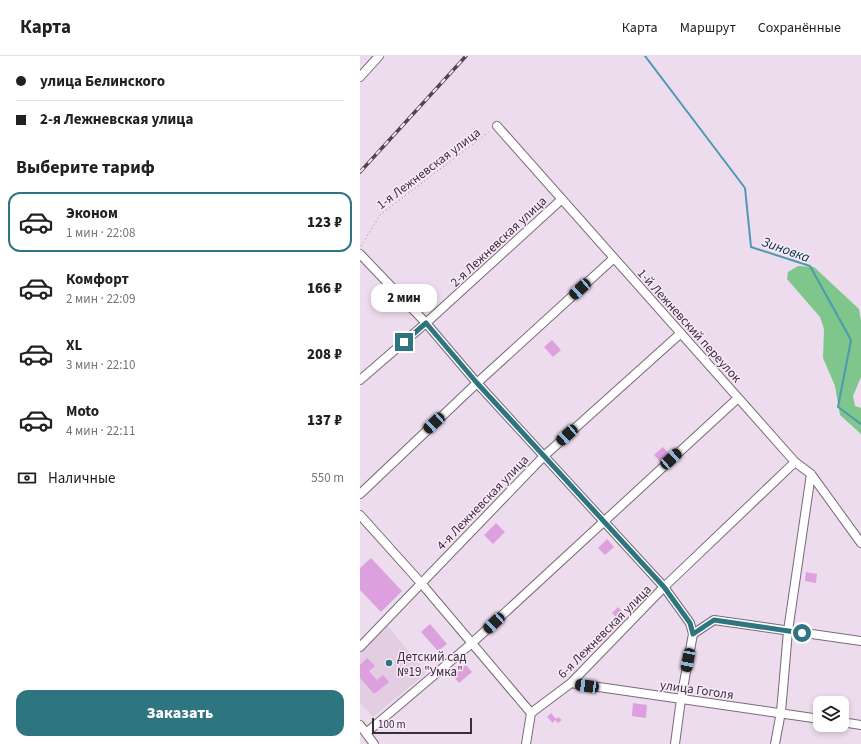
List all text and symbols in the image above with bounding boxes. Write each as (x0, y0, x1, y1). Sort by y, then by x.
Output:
text: Карта (20, 14, 71, 41)
text: Карта (622, 18, 658, 38)
text: Маршрут (680, 18, 736, 38)
text: Сохранённые (758, 18, 841, 38)
text: улица Белинского (40, 71, 165, 92)
text: 2-я Лежневская улица (40, 109, 193, 130)
street label: 1-я Лежневская улица (373, 124, 484, 214)
text: Выберите тариф (16, 155, 155, 180)
street label: 2-я Лежневская улица (447, 192, 551, 291)
text: Эконом (66, 203, 118, 224)
icon: car (18, 204, 54, 240)
text: 123 ₽ (307, 212, 342, 233)
text: 1 мин · 22:08 (66, 224, 135, 242)
water label: Зиновка (759, 232, 813, 268)
street label: 1-й Лежневский переулок (633, 265, 746, 387)
text: Комфорт (66, 269, 129, 290)
icon: car (18, 270, 54, 306)
car (567, 277, 593, 301)
text: 166 ₽ (307, 278, 342, 299)
callout: 2 мин (371, 284, 437, 312)
text: 2 мин (387, 289, 421, 307)
text: 2 мин · 22:09 (66, 290, 135, 308)
route end (395, 333, 413, 351)
text: XL (66, 335, 82, 356)
icon: car (18, 336, 54, 372)
text: 208 ₽ (307, 344, 342, 365)
text: 3 мин · 22:10 (66, 356, 135, 374)
text: Moto (66, 401, 99, 422)
icon: car (18, 402, 54, 438)
text: 137 ₽ (307, 410, 342, 431)
car (421, 410, 447, 436)
text: 4 мин · 22:11 (66, 422, 135, 440)
car (554, 423, 580, 447)
car (658, 447, 684, 471)
street label: 4-я Лежневская улица (433, 451, 533, 554)
icon: cash (16, 467, 38, 489)
text: Наличные (48, 468, 115, 489)
text: 550 m (311, 469, 344, 487)
street label: 6-я Лежневская улица (554, 581, 656, 683)
car (481, 610, 507, 636)
route start (793, 624, 811, 642)
car (680, 647, 696, 673)
place label: Детский сад №19 "Умка" (397, 648, 467, 681)
marker: Детский сад №19 "Умка" (384, 658, 394, 668)
street label: улица Гоголя (659, 676, 735, 704)
car (574, 678, 600, 694)
button: Заказать (16, 690, 344, 736)
map controls (813, 696, 849, 732)
button: layers (813, 696, 849, 732)
scale bar (372, 716, 472, 735)
text: 100 m (378, 717, 406, 732)

